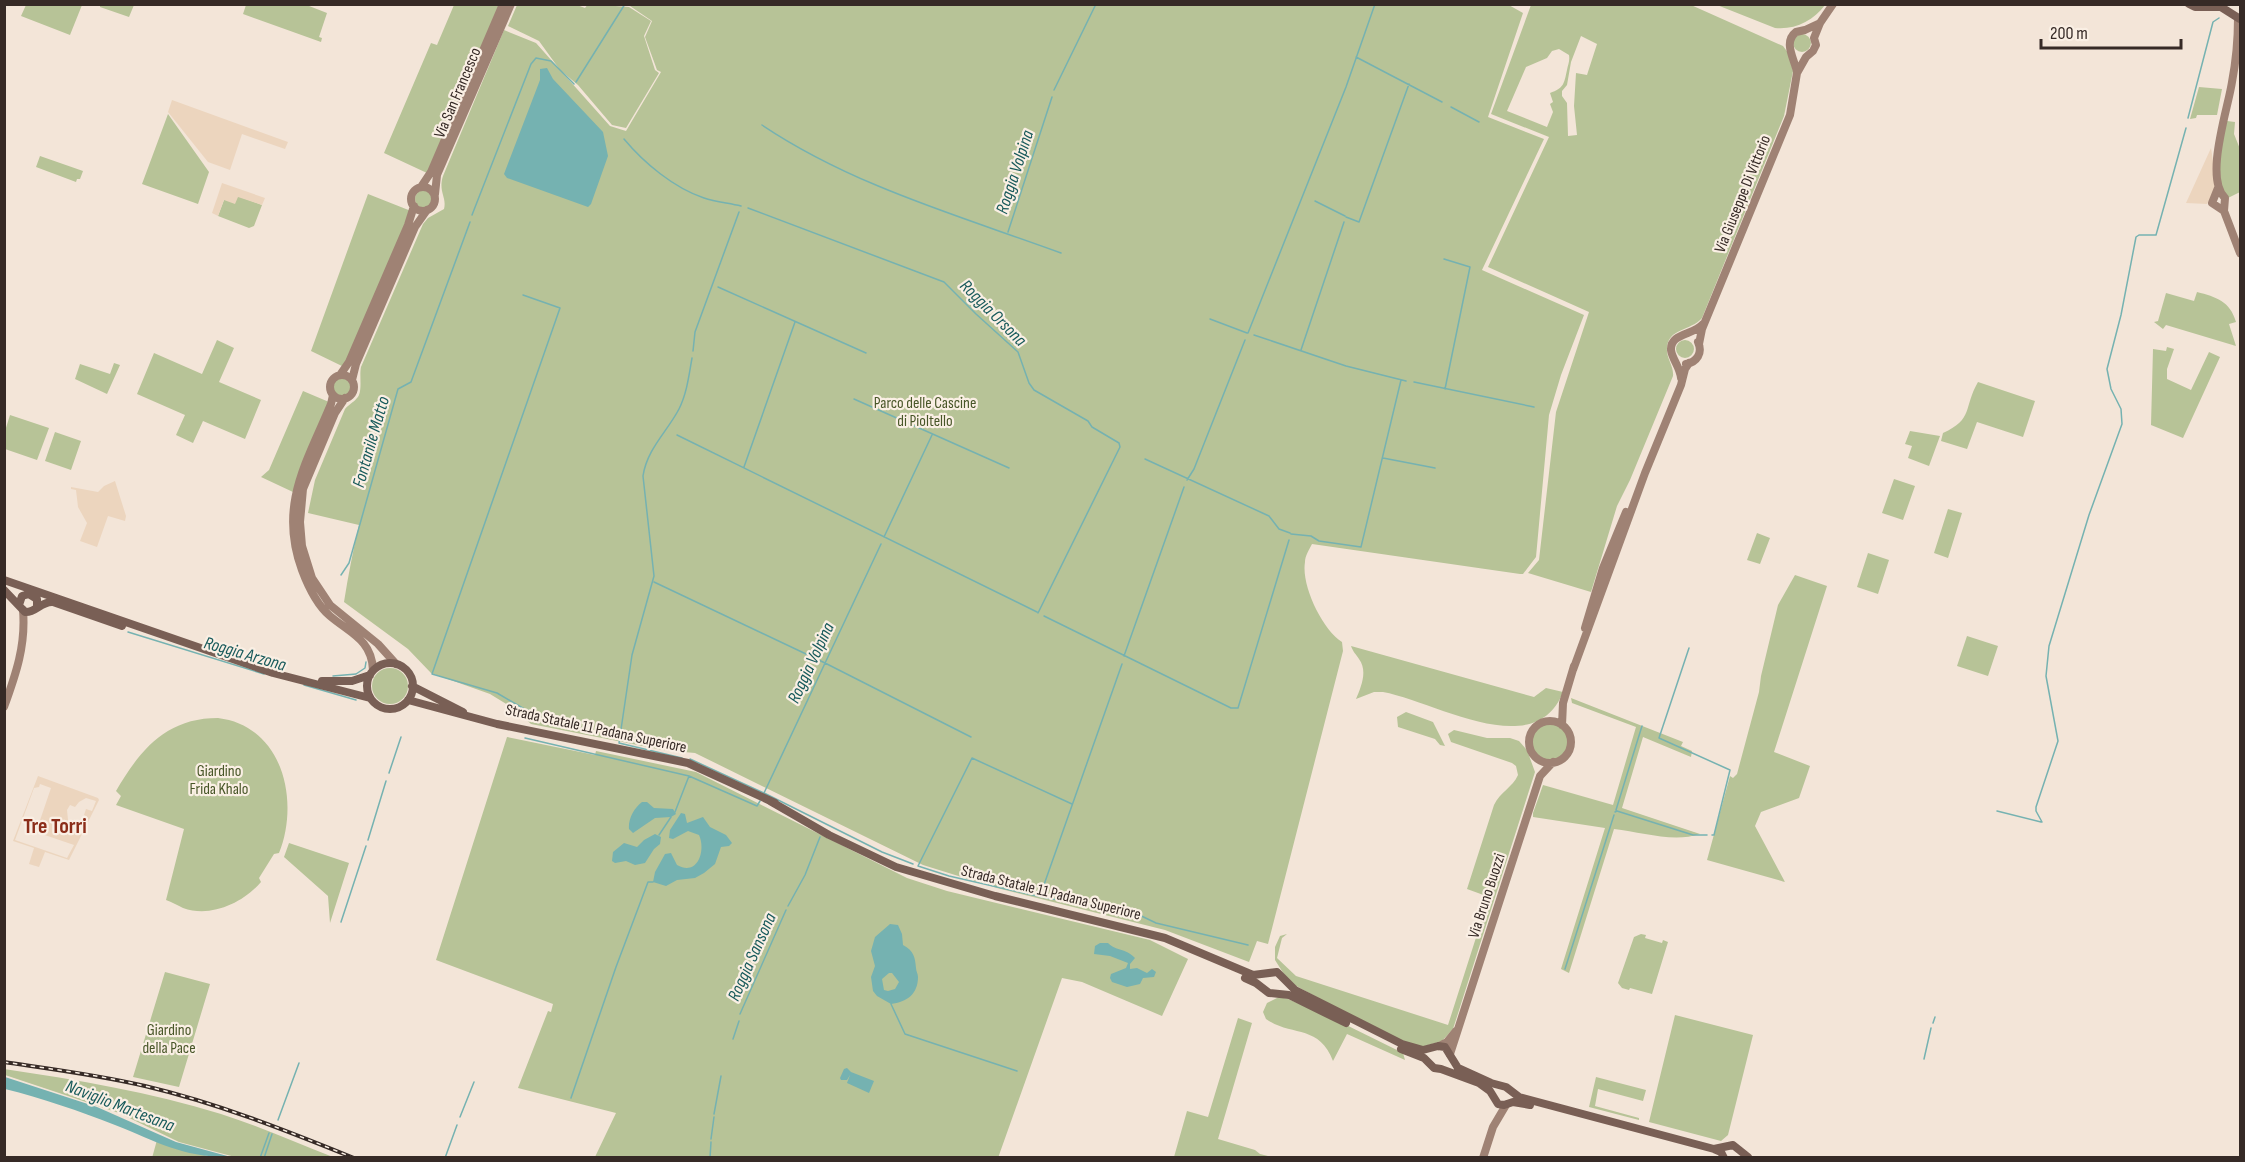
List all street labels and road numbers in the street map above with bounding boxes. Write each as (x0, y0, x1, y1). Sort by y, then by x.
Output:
street label: Via San Francesco (430, 45, 486, 141)
street label: Via Giuseppe Di Vittorio (1711, 132, 1775, 256)
street label: Strada Statale 11 Padana Superiore (504, 701, 688, 757)
street label: Via Bruno Buozzi (1464, 851, 1510, 941)
street label: Strada Statale 11 Padana Superiore (959, 861, 1143, 925)

